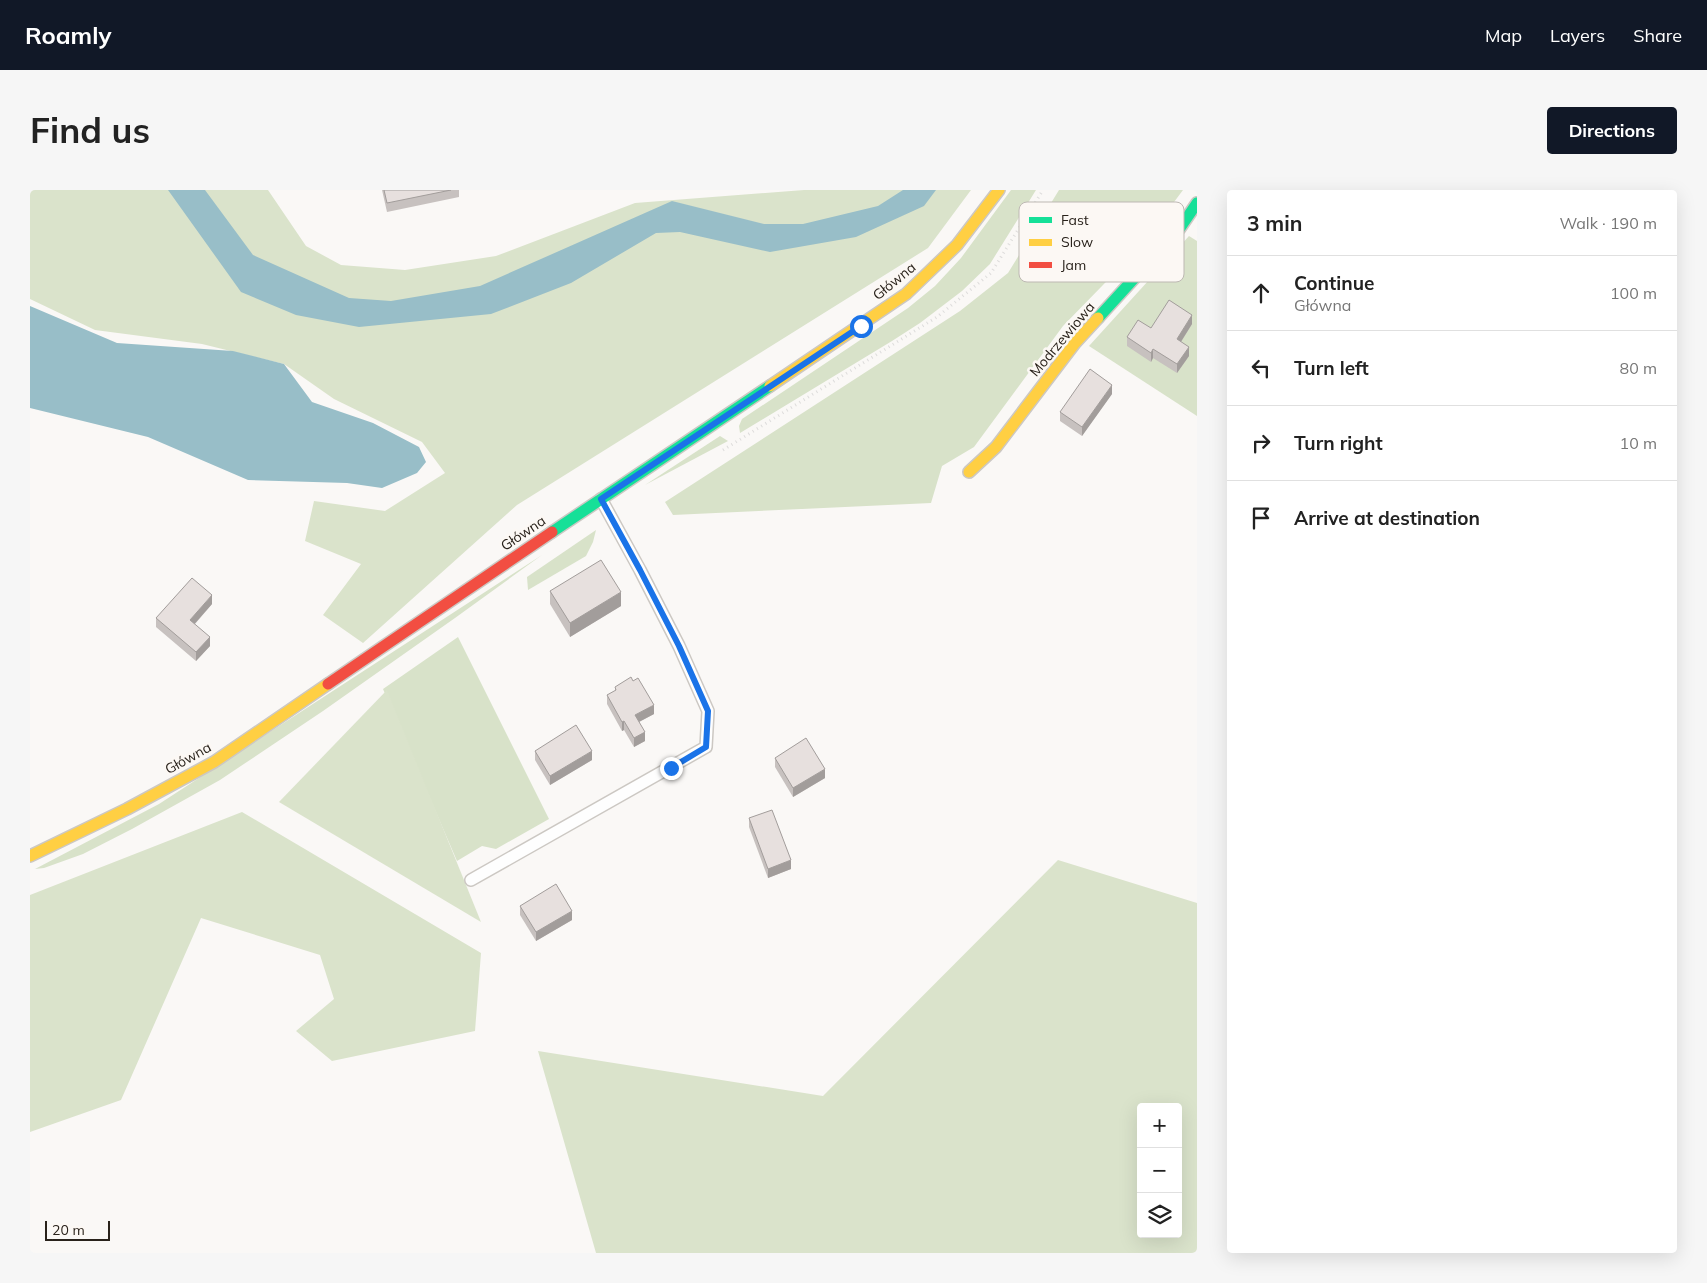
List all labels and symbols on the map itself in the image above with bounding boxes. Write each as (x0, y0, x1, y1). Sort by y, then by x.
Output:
legend (1019, 202, 1184, 282)
text: Fast (1061, 211, 1089, 229)
text: Slow (1061, 233, 1093, 251)
text: Jam (1061, 256, 1086, 274)
street label: Główna (869, 258, 919, 304)
street label: Modrzewiowa (1026, 298, 1098, 380)
route start (850, 315, 873, 338)
street label: Główna (497, 511, 549, 555)
street label: Główna (162, 738, 214, 778)
route end (660, 757, 683, 780)
scale bar (45, 1218, 110, 1241)

